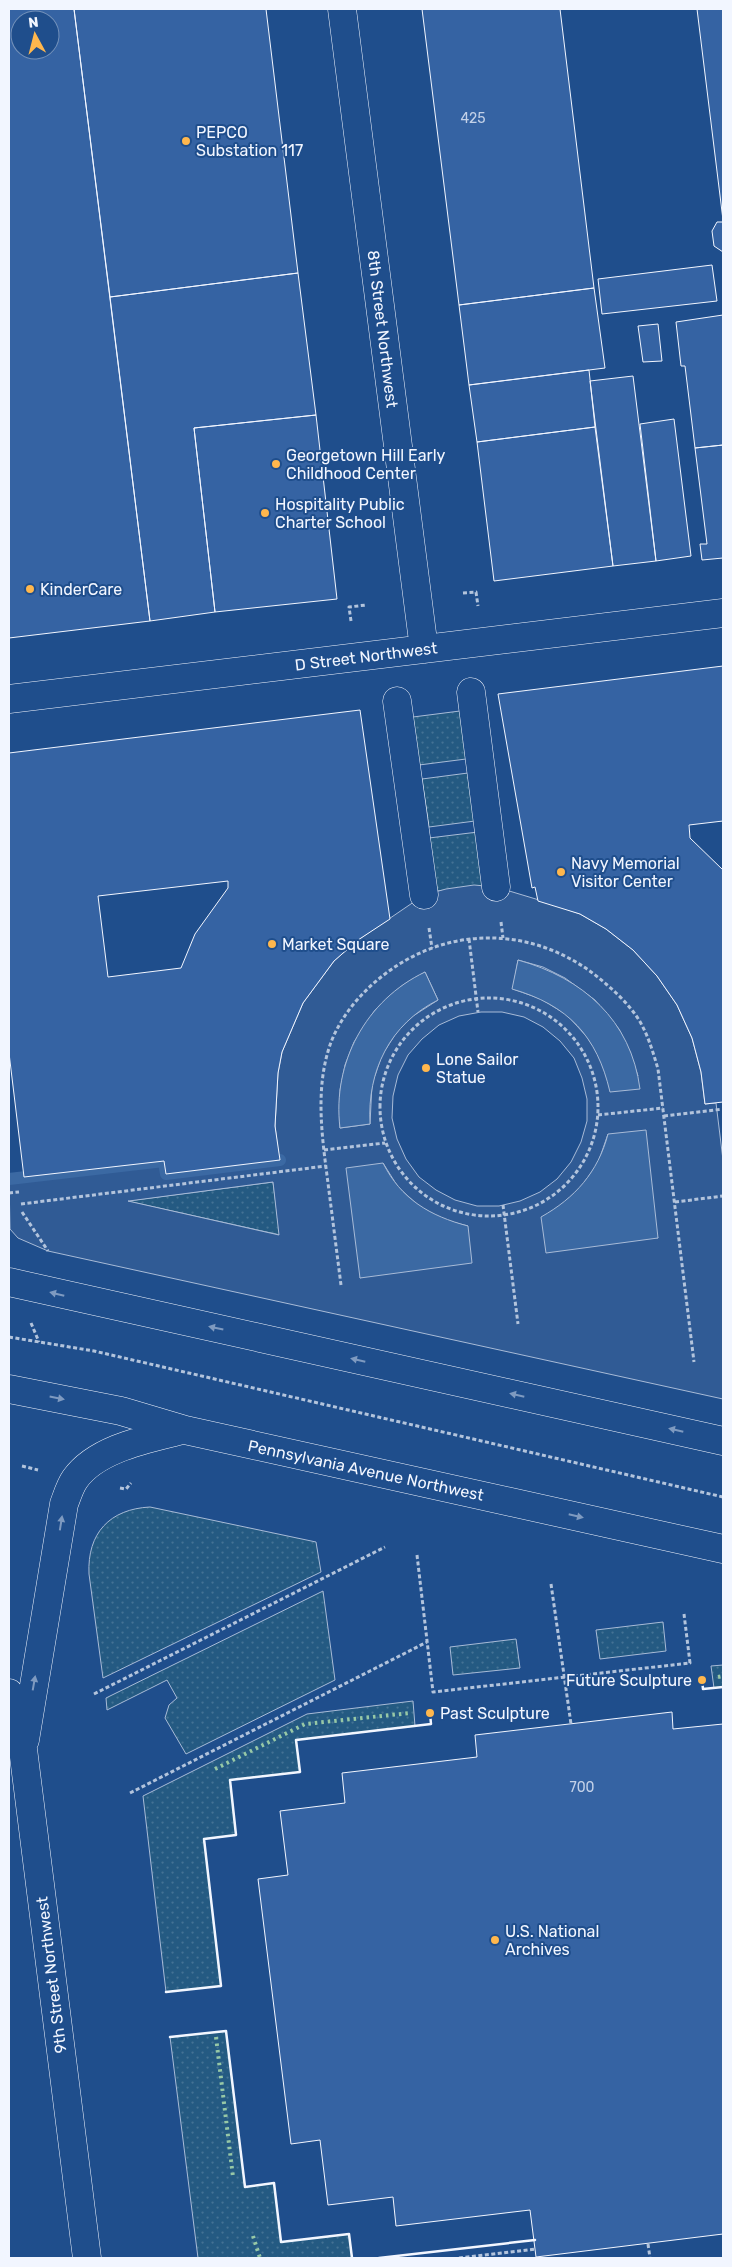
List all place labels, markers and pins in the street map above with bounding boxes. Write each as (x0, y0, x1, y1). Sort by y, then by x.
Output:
place label: PEPCO Substation 117 (196, 123, 303, 160)
marker: PEPCO Substation 117 (180, 135, 192, 147)
place label: Georgetown Hill Early Childhood Center (286, 446, 446, 483)
marker: Georgetown Hill Early Childhood Center (270, 458, 282, 470)
place label: Hospitality Public Charter School (275, 495, 405, 532)
marker: Hospitality Public Charter School (259, 507, 271, 519)
place label: KinderCare (40, 580, 122, 599)
marker: KinderCare (24, 583, 36, 595)
place label: Navy Memorial Visitor Center (571, 854, 680, 891)
marker: Navy Memorial Visitor Center (555, 866, 567, 878)
place label: Market Square (282, 935, 389, 954)
marker: Market Square (266, 938, 278, 950)
place label: Lone Sailor Statue (436, 1050, 518, 1087)
marker: Lone Sailor Statue (420, 1062, 432, 1074)
place label: Future Sculpture (566, 1671, 692, 1690)
marker: Future Sculpture (696, 1674, 708, 1686)
place label: Past Sculpture (440, 1704, 550, 1723)
marker: Past Sculpture (424, 1707, 436, 1719)
place label: U.S. National Archives (505, 1922, 599, 1959)
marker: U.S. National Archives (489, 1934, 501, 1946)

